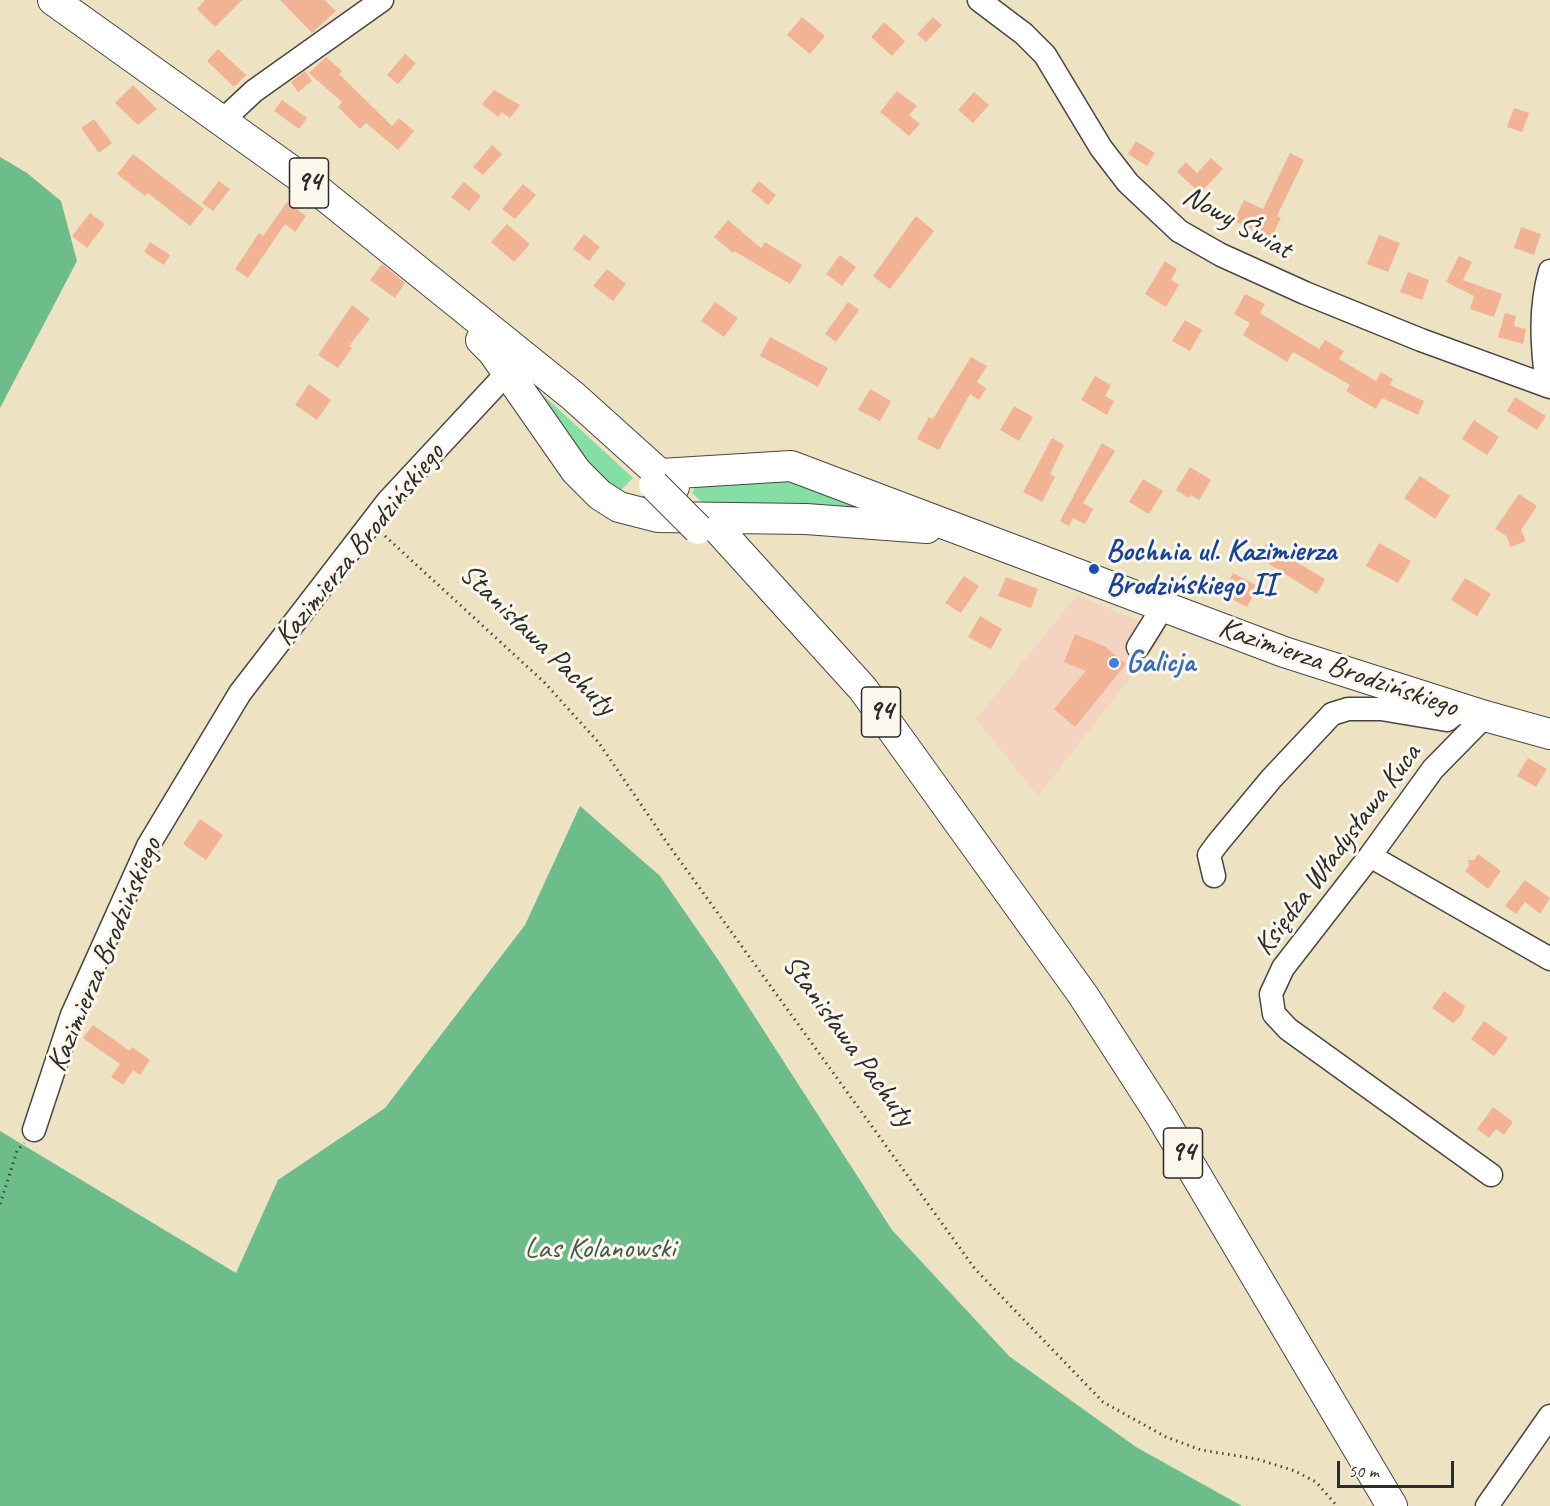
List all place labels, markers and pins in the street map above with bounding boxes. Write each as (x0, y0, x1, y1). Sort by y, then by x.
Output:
place label: Bochnia ul. Kazimierza Brodzińskiego II (1106, 534, 1336, 604)
marker: Bochnia ul. Kazimierza Brodzińskiego II (1087, 562, 1101, 576)
place label: Galicja (1126, 645, 1195, 681)
marker: Galicja (1107, 656, 1121, 670)

